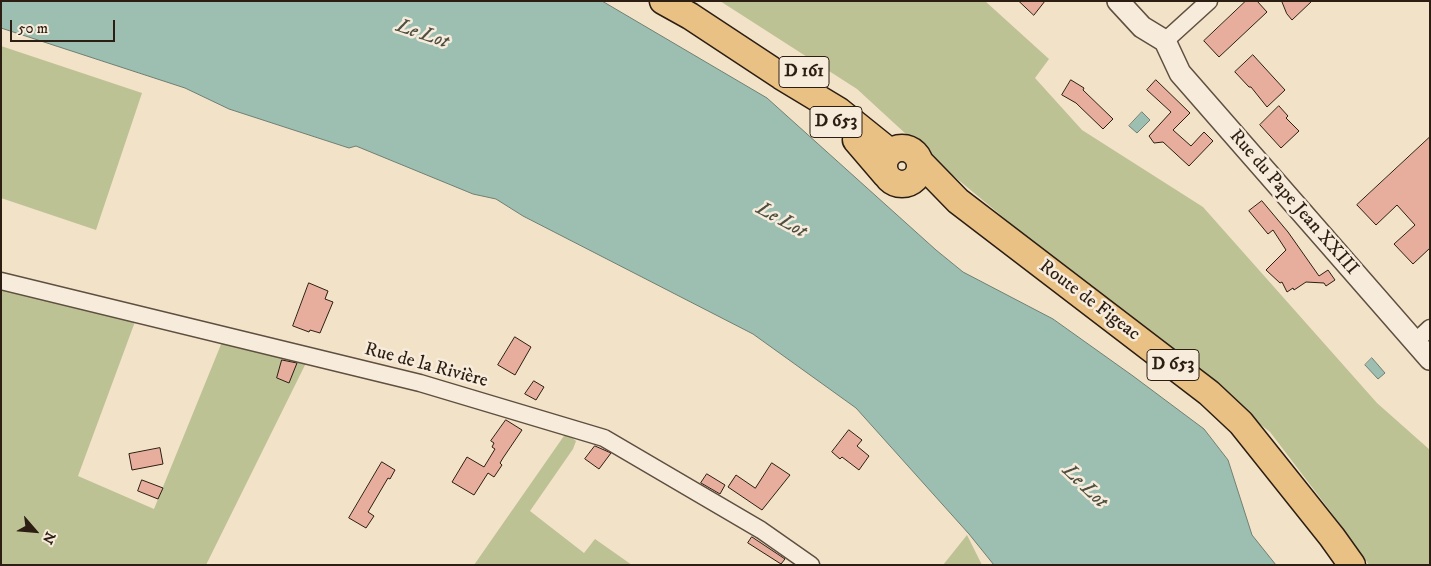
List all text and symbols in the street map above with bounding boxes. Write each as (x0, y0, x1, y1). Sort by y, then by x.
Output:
scale bar (12, 10, 118, 42)
water label: Le Lot (393, 15, 451, 55)
text: 50 m (18, 19, 48, 38)
road number: D 161 (779, 56, 829, 88)
road number: D 653 (810, 106, 862, 138)
street label: Rue du Pape Jean XXIII (1224, 126, 1362, 280)
water label: Le Lot (752, 198, 810, 244)
street label: Route de Figeac (1034, 256, 1144, 346)
street label: Rue de la Rivière (362, 339, 490, 393)
road number: D 653 (1147, 350, 1199, 380)
water label: Le Lot (1056, 460, 1112, 514)
north arrow (10, 506, 60, 556)
text: N (38, 529, 59, 547)

